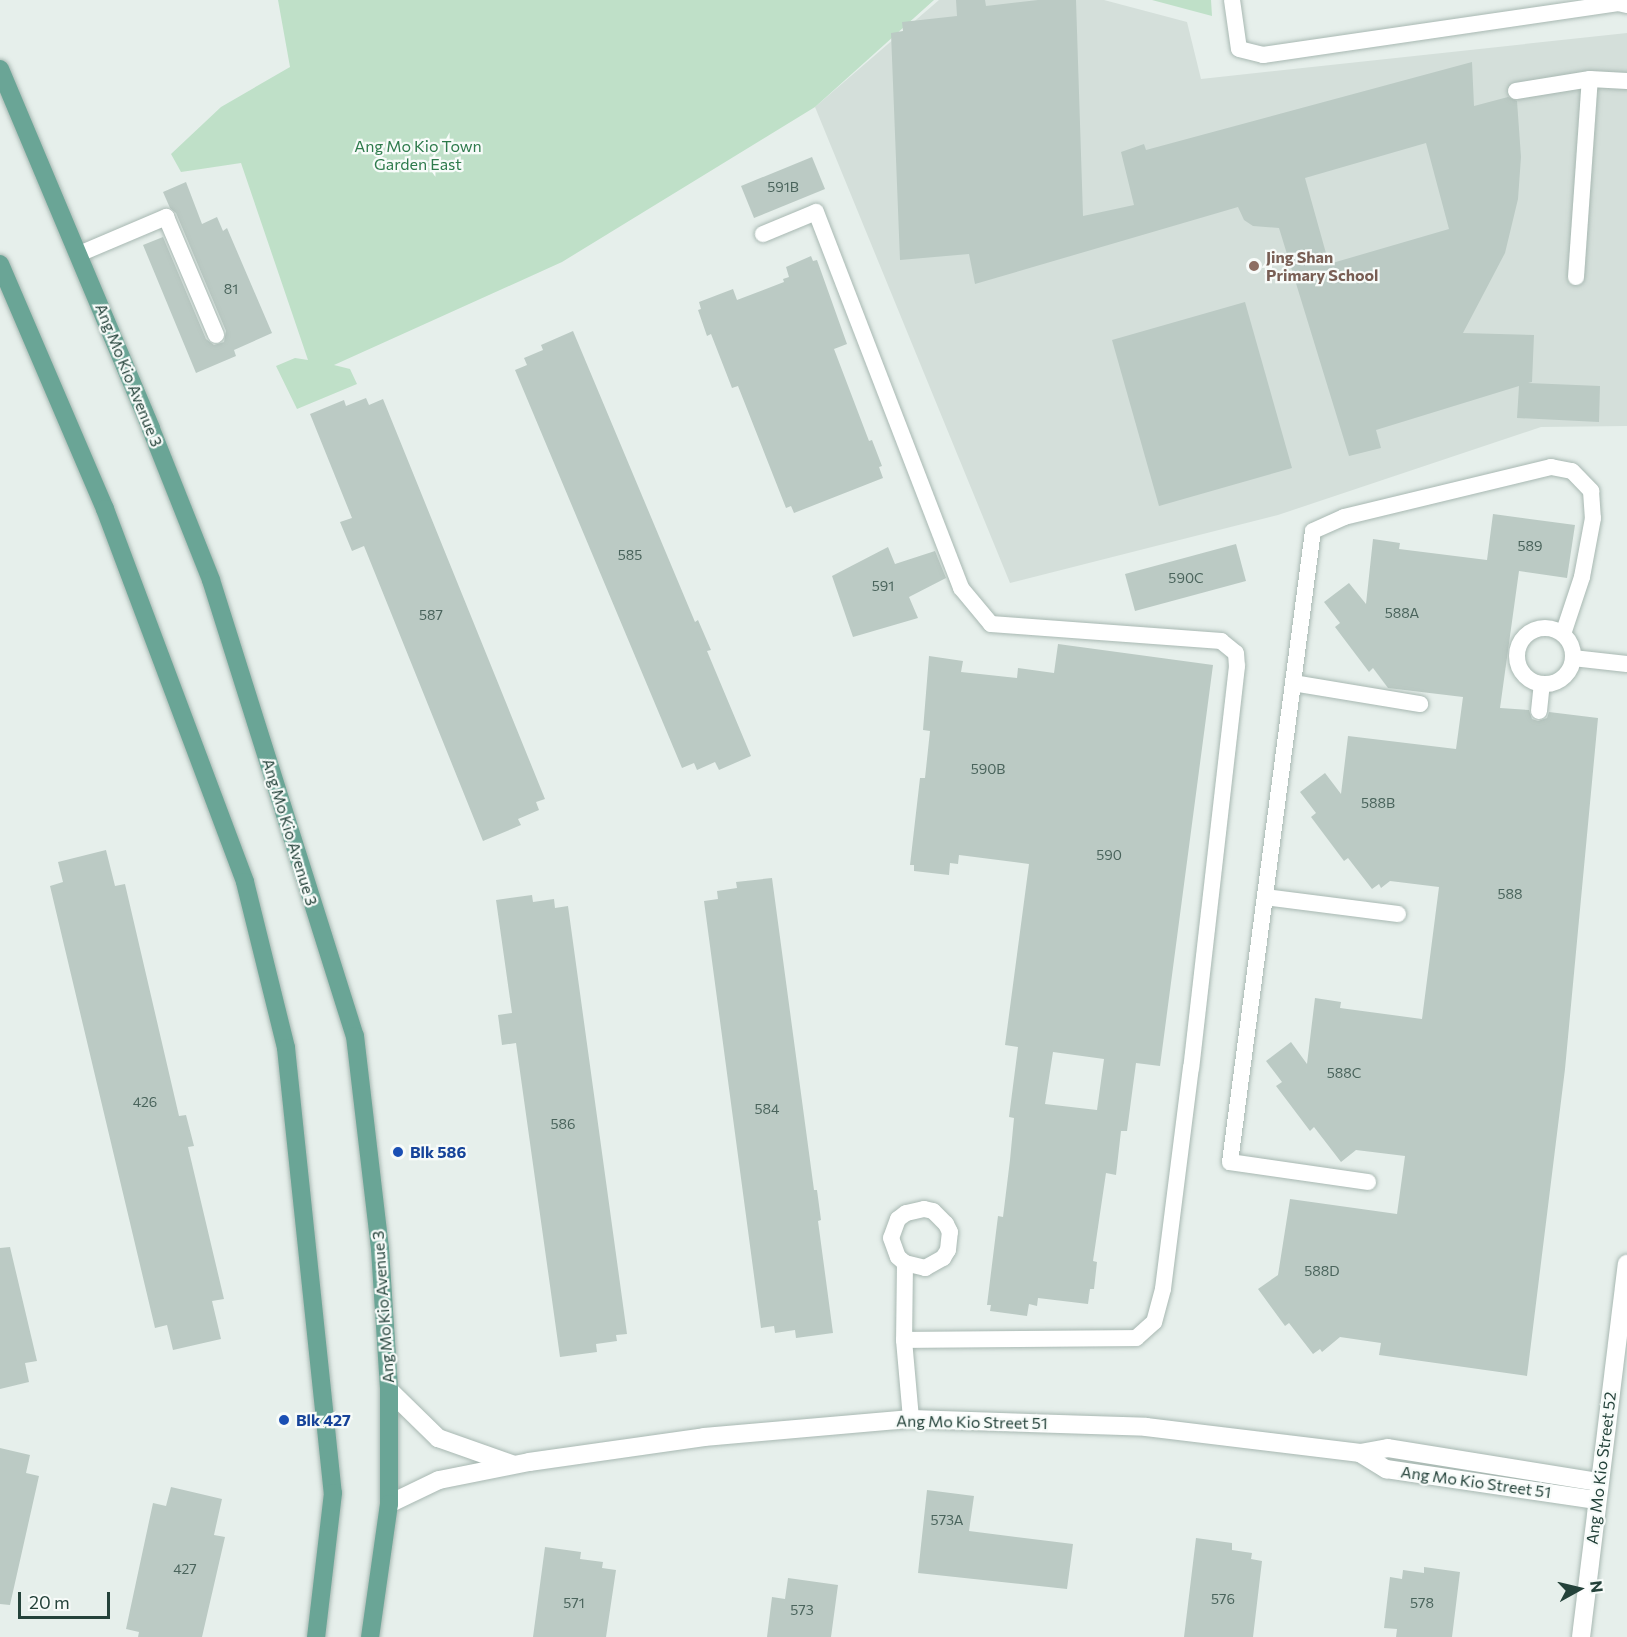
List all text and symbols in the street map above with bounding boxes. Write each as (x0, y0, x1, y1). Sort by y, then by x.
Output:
park label: Ang Mo Kio Town Garden East (354, 136, 482, 174)
house number: 591B (767, 179, 799, 195)
place label: Jing Shan Primary School (1266, 247, 1378, 285)
marker: Jing Shan Primary School (1247, 259, 1261, 273)
house number: 81 (224, 281, 238, 297)
street label: Ang Mo Kio Avenue 3 (91, 301, 167, 449)
house number: 589 (1517, 538, 1543, 554)
house number: 585 (618, 547, 642, 563)
house number: 590C (1168, 570, 1204, 586)
house number: 591 (872, 578, 894, 594)
house number: 588A (1385, 605, 1419, 621)
house number: 587 (419, 607, 443, 623)
street label: Ang Mo Kio Avenue 3 (258, 756, 322, 908)
house number: 590B (971, 761, 1005, 777)
house number: 588B (1361, 795, 1395, 811)
house number: 590 (1096, 847, 1122, 863)
house number: 588 (1497, 886, 1523, 902)
house number: 588C (1327, 1065, 1361, 1081)
house number: 426 (133, 1094, 157, 1110)
house number: 584 (755, 1101, 779, 1117)
house number: 586 (550, 1116, 576, 1132)
place label: Blk 586 (410, 1142, 466, 1162)
marker: Blk 586 (391, 1145, 405, 1159)
street label: Ang Mo Kio Avenue 3 (368, 1230, 398, 1384)
house number: 588D (1304, 1263, 1340, 1279)
street label: Ang Mo Kio Street 52 (1582, 1391, 1620, 1545)
place label: Blk 427 (296, 1410, 351, 1430)
street label: Ang Mo Kio Street 51 (896, 1411, 1048, 1433)
marker: Blk 427 (277, 1413, 291, 1427)
street label: Ang Mo Kio Street 51 (1400, 1462, 1552, 1502)
house number: 573A (931, 1512, 963, 1528)
north arrow (1549, 1559, 1609, 1619)
house number: 427 (173, 1561, 197, 1577)
text: N (1587, 1579, 1608, 1594)
scale bar (21, 1580, 112, 1618)
text: 20 m (29, 1591, 70, 1613)
house number: 576 (1211, 1591, 1235, 1607)
house number: 571 (563, 1595, 585, 1611)
house number: 578 (1410, 1595, 1434, 1611)
house number: 573 (790, 1602, 814, 1618)

